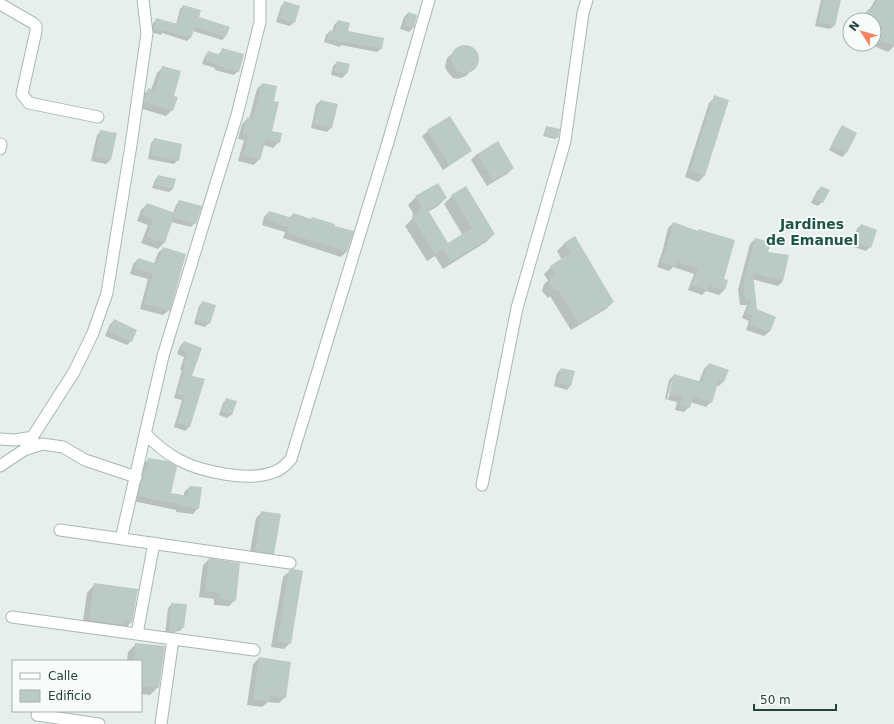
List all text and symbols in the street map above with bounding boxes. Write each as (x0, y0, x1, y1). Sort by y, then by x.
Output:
north arrow (842, 12, 882, 52)
text: N (846, 19, 862, 34)
district label: Jardines de Emanuel (766, 216, 858, 248)
legend (12, 660, 142, 712)
text: Calle (48, 669, 78, 683)
scale bar (754, 686, 836, 712)
text: Edificio (48, 689, 91, 703)
text: 50 m (760, 693, 791, 707)

